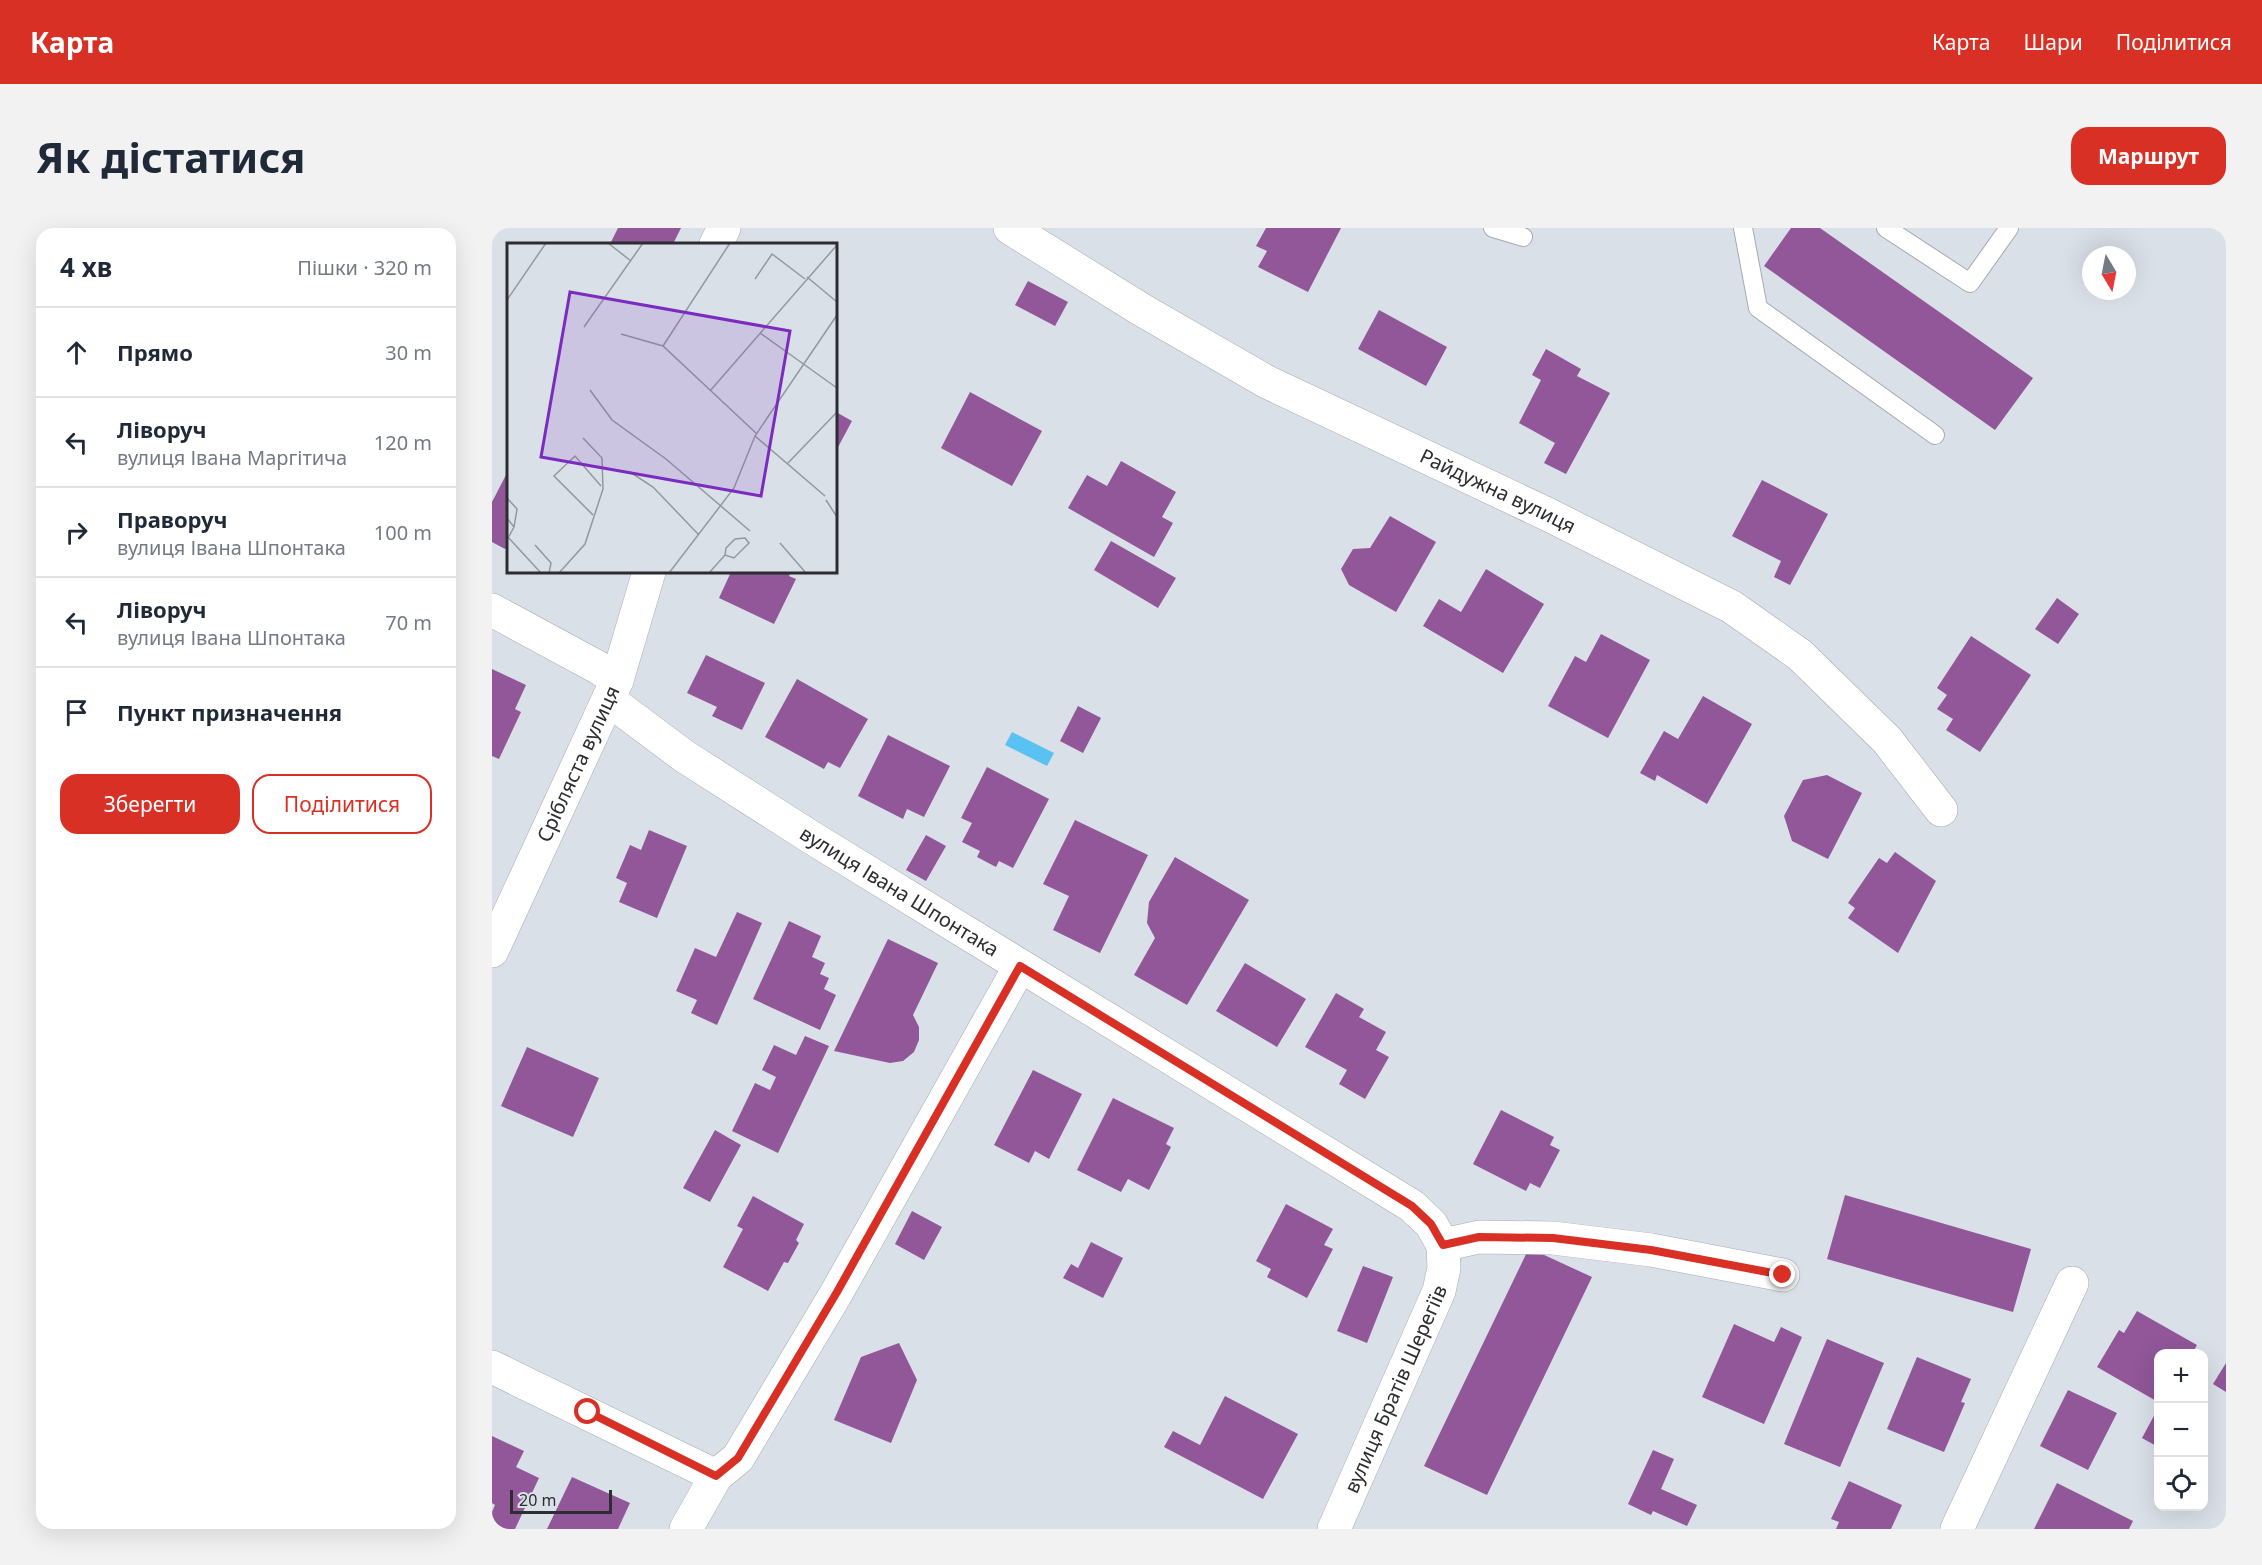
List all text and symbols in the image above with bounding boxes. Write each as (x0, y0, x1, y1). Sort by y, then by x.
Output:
text: Карта (30, 23, 114, 61)
text: Карта (1932, 28, 1991, 56)
text: Шари (2024, 28, 2083, 56)
text: Поділитися (2116, 28, 2232, 56)
button: Маршрут (2071, 127, 2226, 185)
text: Як дістатися (36, 128, 305, 185)
inset map (507, 243, 837, 573)
north arrow (2082, 246, 2136, 300)
text: 4 хв (60, 249, 112, 285)
text: Пішки · 320 m (297, 254, 432, 281)
icon: ahead (60, 336, 93, 369)
text: Прямо (117, 337, 193, 367)
text: 30 m (385, 339, 432, 366)
text: Ліворуч (117, 414, 207, 444)
icon: left (60, 426, 93, 459)
text: 120 m (374, 429, 432, 456)
street label: Райдужна вулиця (1416, 442, 1581, 539)
text: вулиця Івана Маргітича (117, 444, 347, 471)
text: Праворуч (117, 504, 228, 534)
icon: right (60, 516, 93, 549)
text: 100 m (374, 519, 432, 546)
text: вулиця Івана Шпонтака (117, 534, 346, 561)
text: Ліворуч (117, 594, 207, 624)
icon: left (60, 606, 93, 639)
text: 70 m (385, 609, 432, 636)
text: вулиця Івана Шпонтака (117, 624, 346, 651)
street label: Срібляста вулиця (530, 681, 626, 846)
icon: arrive (60, 696, 93, 729)
text: Пункт призначення (117, 697, 342, 727)
button: Зберегти (60, 774, 240, 834)
button: Поділитися (252, 774, 432, 834)
street label: вулиця Івана Шпонтака (795, 820, 1004, 962)
route end (1769, 1261, 1795, 1287)
street label: вулиця Братів Шерегіїв (1338, 1280, 1453, 1497)
map controls (2154, 1349, 2208, 1511)
button: + (2154, 1349, 2208, 1403)
route start (574, 1398, 600, 1424)
button: − (2154, 1403, 2208, 1457)
button: locate (2154, 1457, 2208, 1511)
scale bar (510, 1487, 612, 1514)
text: 20 m (519, 1489, 556, 1511)

